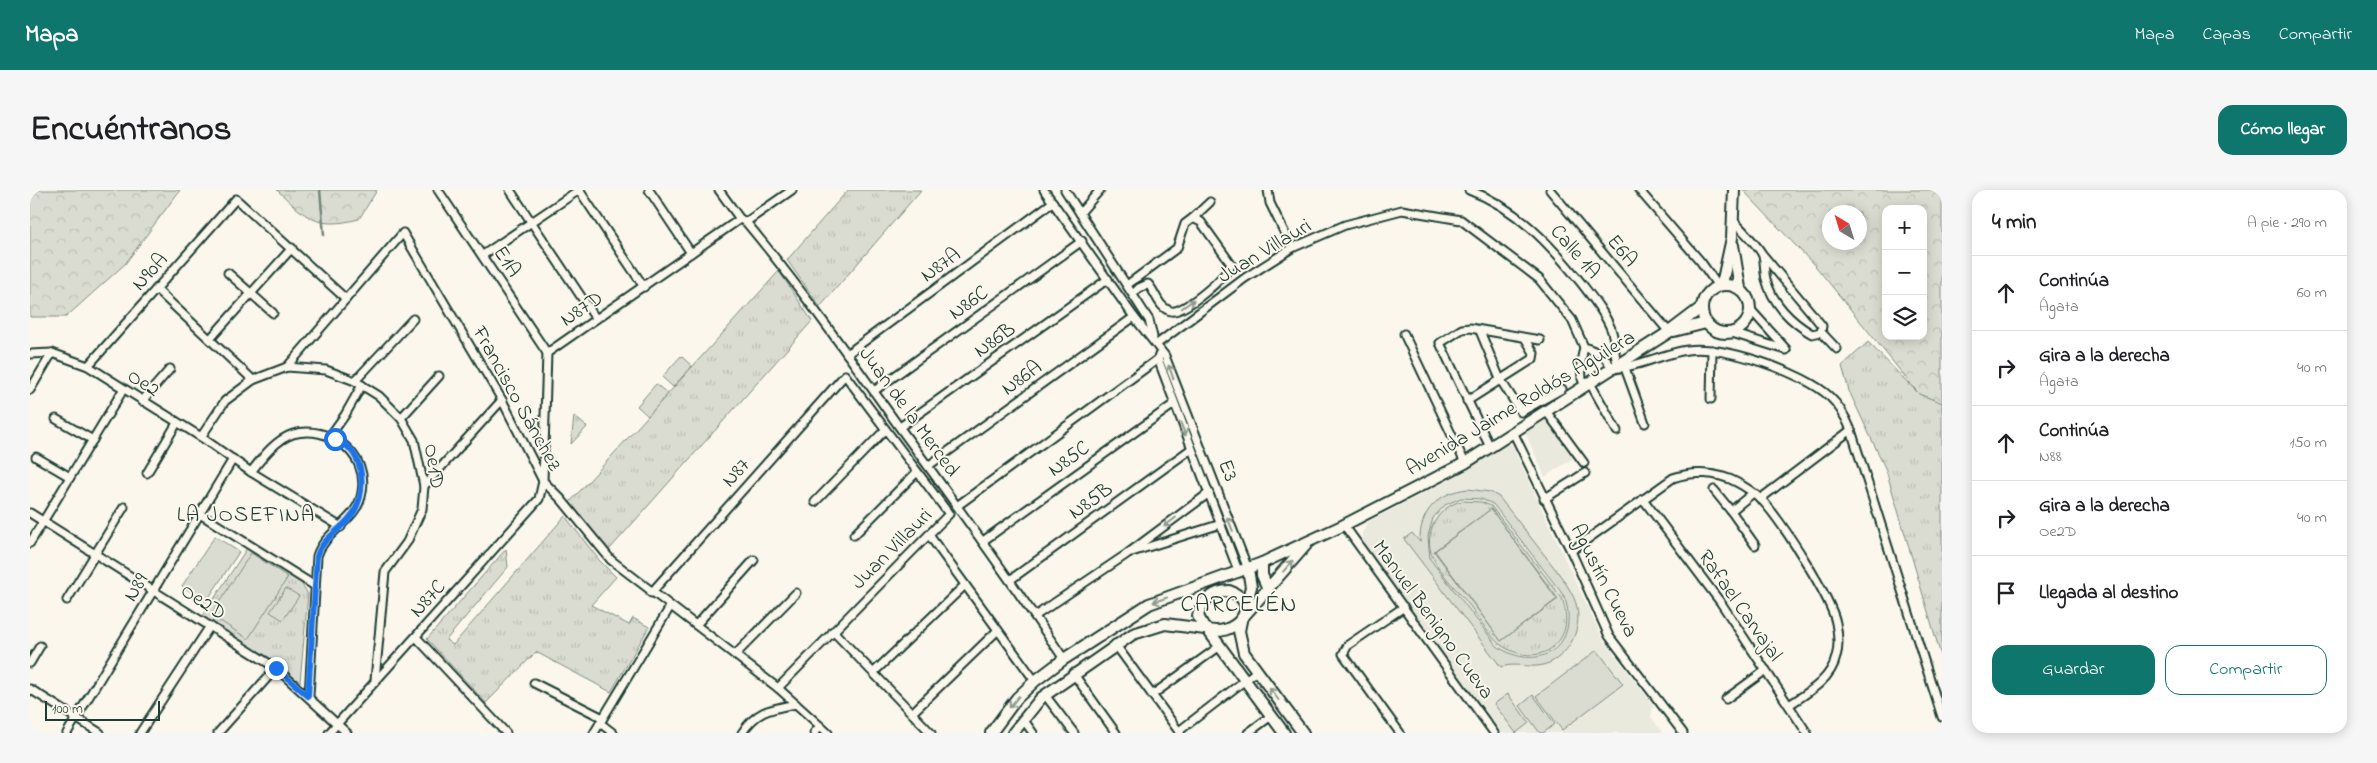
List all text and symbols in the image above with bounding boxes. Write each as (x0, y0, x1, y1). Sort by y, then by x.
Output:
text: Mapa (25, 18, 79, 53)
text: Mapa (2134, 22, 2175, 48)
text: Capas (2203, 22, 2251, 48)
text: Compartir (2279, 22, 2352, 48)
text: Encuéntranos (30, 105, 232, 156)
button: Cómo llegar (2218, 105, 2347, 155)
north arrow (1822, 205, 1867, 250)
map controls (1882, 205, 1927, 340)
button: + (1882, 205, 1927, 250)
text: 4 min (1992, 208, 2036, 238)
text: A pie · 290 m (2247, 211, 2327, 235)
street label: Juan Villauri (1213, 212, 1318, 291)
street label: Calle 1A (1542, 218, 1607, 286)
street label: E6A (1599, 228, 1644, 274)
street label: E1A (485, 240, 528, 284)
street label: N87A (915, 241, 968, 291)
street label: N90A (125, 247, 176, 298)
button: − (1882, 250, 1927, 295)
text: Continúa (2039, 268, 2109, 295)
street label: N86C (943, 279, 995, 328)
icon: ahead (1992, 279, 2020, 307)
text: 60 m (2297, 281, 2327, 305)
street label: N87D (555, 284, 610, 335)
button: layers (1882, 295, 1927, 340)
text: Ágata (2039, 295, 2079, 319)
one-way arrow (1181, 299, 1195, 309)
street label: N86B (968, 315, 1022, 366)
street label: Francisco Sánchez (464, 320, 569, 477)
street label: Avenida Jaime Roldós Aguilera (1401, 323, 1642, 486)
street label: Juan de la Merced (851, 341, 966, 484)
text: Gira a la derecha (2039, 343, 2170, 370)
street label: N86A (995, 353, 1049, 404)
icon: right (1992, 354, 2020, 382)
text: 40 m (2297, 356, 2327, 380)
street label: Oe2 (121, 362, 165, 405)
one-way arrow (1166, 365, 1175, 380)
text: Ágata (2039, 370, 2079, 394)
text: Continúa (2039, 418, 2109, 445)
one-way arrow (1179, 421, 1188, 436)
route start (324, 428, 347, 451)
icon: ahead (1992, 429, 2020, 457)
text: 150 m (2289, 431, 2327, 455)
street label: N85C (1042, 434, 1096, 485)
street label: Oe1D (415, 442, 451, 491)
text: N88 (2039, 445, 2062, 469)
street label: N87 (715, 452, 758, 495)
street label: E3 (1209, 455, 1245, 486)
street label: N85B (1063, 475, 1119, 528)
text: Gira a la derecha (2039, 493, 2170, 520)
district label: LA JOSEFINA (177, 500, 315, 532)
street label: Juan Villauri (845, 502, 940, 597)
icon: right (1992, 504, 2020, 532)
text: 40 m (2297, 506, 2327, 530)
one-way arrow (1225, 516, 1234, 532)
one-way arrow (1163, 517, 1177, 527)
street label: Agustín Cueva (1560, 519, 1645, 644)
text: Oe2D (2039, 520, 2076, 544)
street label: Manuel Benigno Cueva (1363, 534, 1501, 707)
street label: Rafael Carvajal (1690, 544, 1789, 668)
one-way arrow (1282, 560, 1293, 573)
street label: N89 (117, 568, 157, 608)
street label: N87C (403, 574, 454, 625)
street label: Oe2D (174, 577, 232, 629)
icon: arrive (1992, 579, 2020, 607)
text: Llegada al destino (2039, 580, 2178, 607)
district label: CARCELÉN (1181, 588, 1297, 623)
one-way arrow (1152, 596, 1168, 606)
button: Guardar (1992, 645, 2155, 695)
button: Compartir (2165, 645, 2327, 695)
route end (265, 657, 288, 680)
one-way arrow (1269, 687, 1279, 701)
one-way arrow (1009, 696, 1020, 709)
scale bar (45, 698, 160, 721)
text: 100 m (52, 699, 83, 720)

